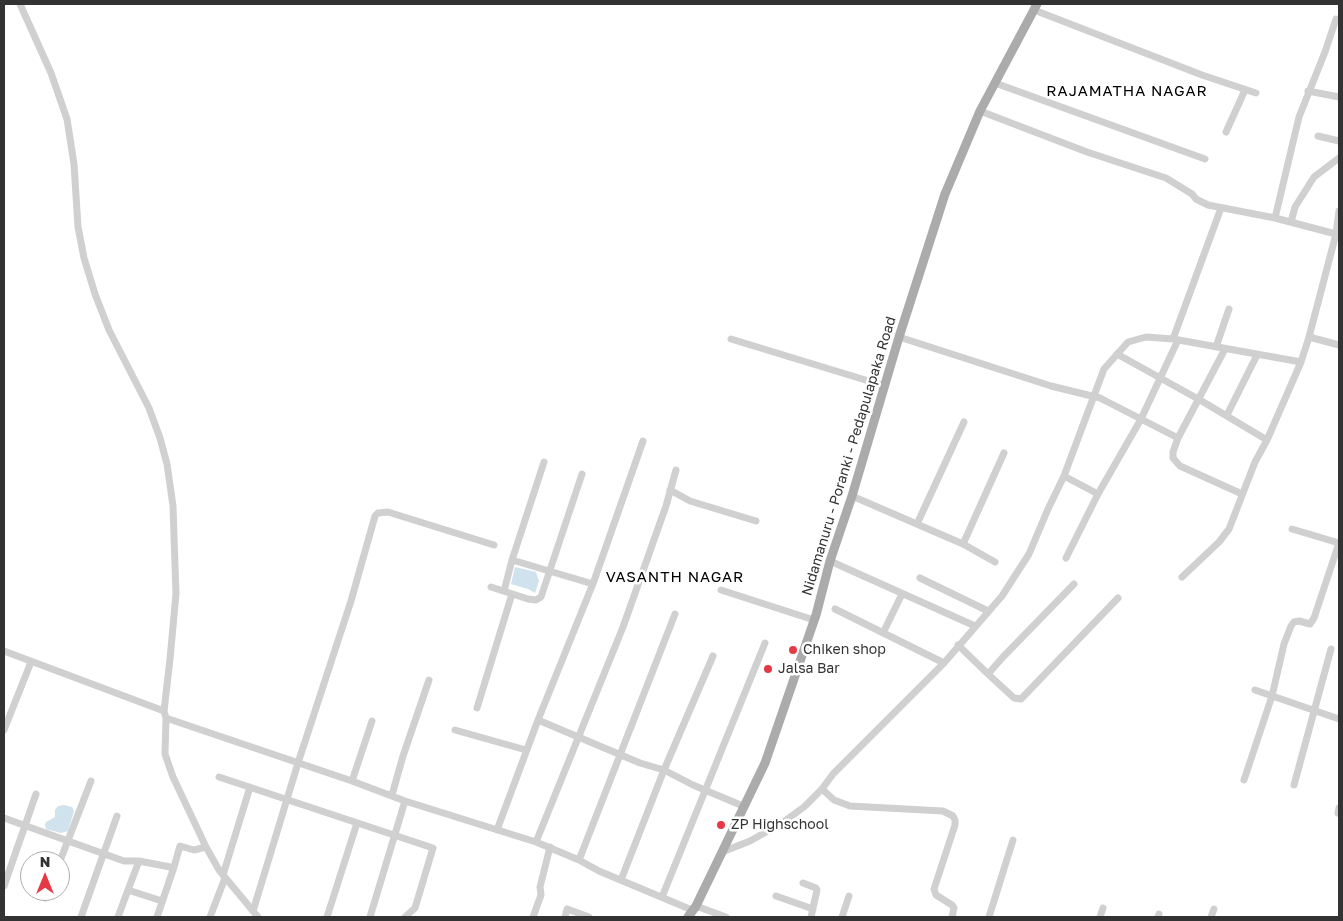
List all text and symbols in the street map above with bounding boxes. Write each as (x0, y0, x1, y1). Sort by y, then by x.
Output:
district label: RAJAMATHA NAGAR (1045, 82, 1209, 100)
street label: Nidamanuru - Poranki - Pedapulapaka Road (798, 314, 900, 598)
district label: VASANTH NAGAR (604, 568, 746, 586)
place label: Chiken shop (803, 642, 886, 658)
marker: Chiken shop (787, 644, 799, 656)
place label: Jalsa Bar (778, 661, 840, 677)
marker: Jalsa Bar (762, 663, 774, 675)
place label: ZP Highschool (731, 817, 829, 833)
marker: ZP Highschool (715, 819, 727, 831)
north arrow (20, 851, 70, 901)
text: N (40, 853, 50, 870)

